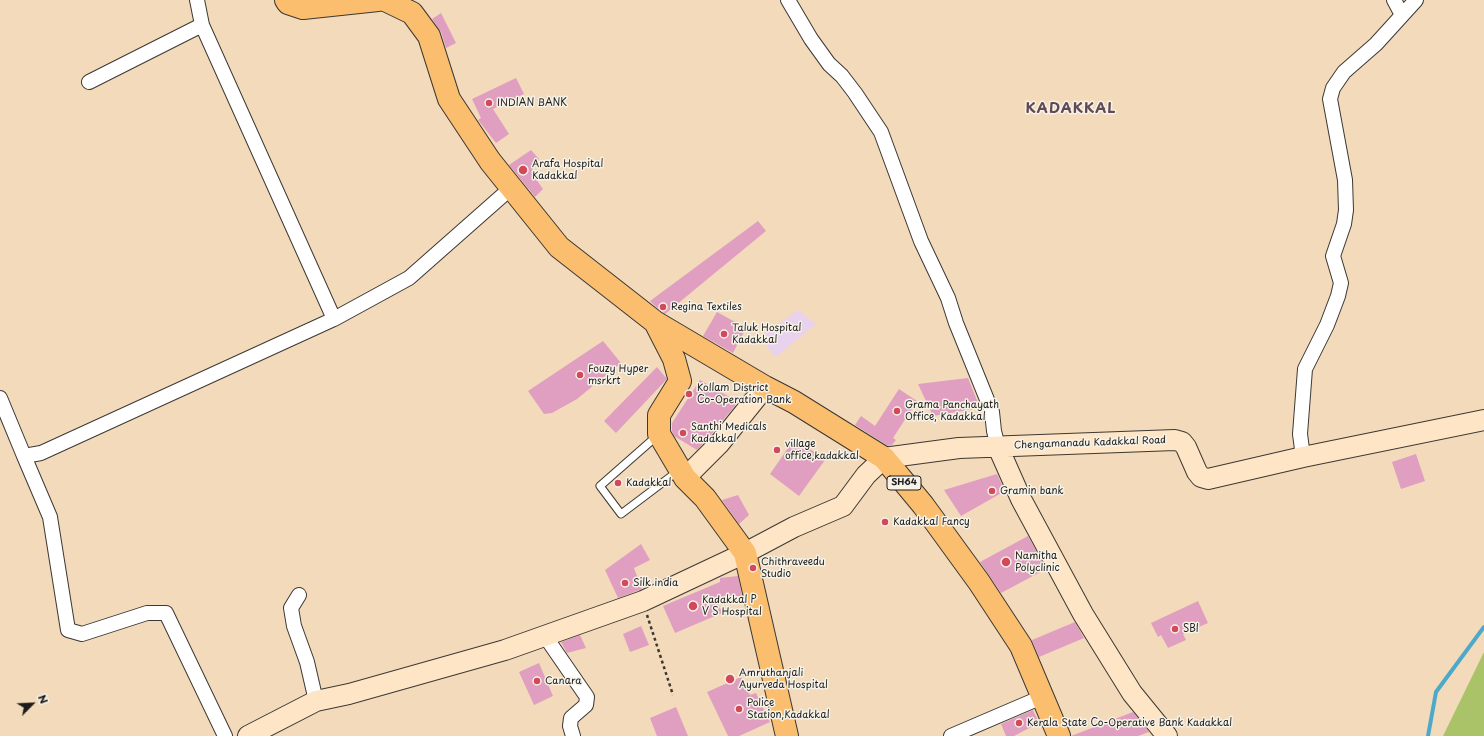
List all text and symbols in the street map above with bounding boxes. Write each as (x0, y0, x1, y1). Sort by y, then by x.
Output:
place label: INDIAN BANK (497, 97, 567, 109)
marker: INDIAN BANK (484, 98, 494, 108)
district label: KADAKKAL (1026, 101, 1116, 117)
place label: Arafa Hospital Kadakkal (532, 158, 603, 182)
marker: Arafa Hospital Kadakkal (517, 164, 529, 176)
place label: Regina Textiles (671, 301, 742, 313)
marker: Regina Textiles (658, 302, 668, 312)
place label: Taluk Hospital Kadakkal (732, 322, 801, 346)
marker: Taluk Hospital Kadakkal (719, 329, 729, 339)
place label: Fouzy Hyper msrkrt (588, 363, 648, 386)
marker: Fouzy Hyper msrkrt (575, 370, 585, 380)
place label: Kollam District Co-Operation Bank (697, 382, 791, 406)
marker: Kollam District Co-Operation Bank (684, 389, 694, 399)
place label: Grama Panchayath Office, Kadakkal (905, 399, 999, 422)
marker: Grama Panchayath Office, Kadakkal (892, 406, 902, 416)
place label: Santhi Medicals Kadakkal (691, 421, 767, 444)
marker: Santhi Medicals Kadakkal (678, 428, 688, 438)
street label: Chengamanadu Kadakkal Road (1014, 434, 1166, 452)
place label: village office,kadakkal (785, 438, 859, 462)
marker: village office,kadakkal (772, 445, 782, 455)
road number: SH64 (887, 476, 921, 490)
place label: Kadakkal (626, 477, 671, 489)
marker: Kadakkal (613, 478, 623, 488)
place label: Gramin bank (1000, 485, 1064, 497)
marker: Gramin bank (987, 486, 997, 496)
place label: Kadakkal Fancy (893, 516, 970, 528)
marker: Kadakkal Fancy (880, 517, 890, 527)
place label: Namitha Polyclinic (1015, 550, 1060, 574)
place label: Chithraveedu Studio (761, 556, 825, 580)
marker: Namitha Polyclinic (1000, 556, 1012, 568)
marker: Chithraveedu Studio (748, 563, 758, 573)
place label: Silk india (633, 577, 678, 589)
marker: Silk india (620, 578, 630, 588)
place label: Kadakkal P V S Hospital (702, 594, 762, 618)
marker: Kadakkal P V S Hospital (687, 600, 699, 612)
place label: SBI (1183, 623, 1199, 635)
marker: SBI (1170, 624, 1180, 634)
place label: Amruthanjali Ayurveda Hospital (739, 667, 828, 690)
marker: Amruthanjali Ayurveda Hospital (724, 673, 736, 685)
place label: Canara (545, 675, 582, 687)
marker: Canara (532, 676, 542, 686)
north arrow (12, 684, 52, 724)
text: N (34, 691, 53, 706)
place label: Police Station,Kadakkal (747, 697, 830, 720)
marker: Police Station,Kadakkal (734, 704, 744, 714)
place label: Kerala State Co-Operative Bank Kadakkal (1027, 717, 1232, 729)
marker: Kerala State Co-Operative Bank Kadakkal (1014, 718, 1024, 728)

